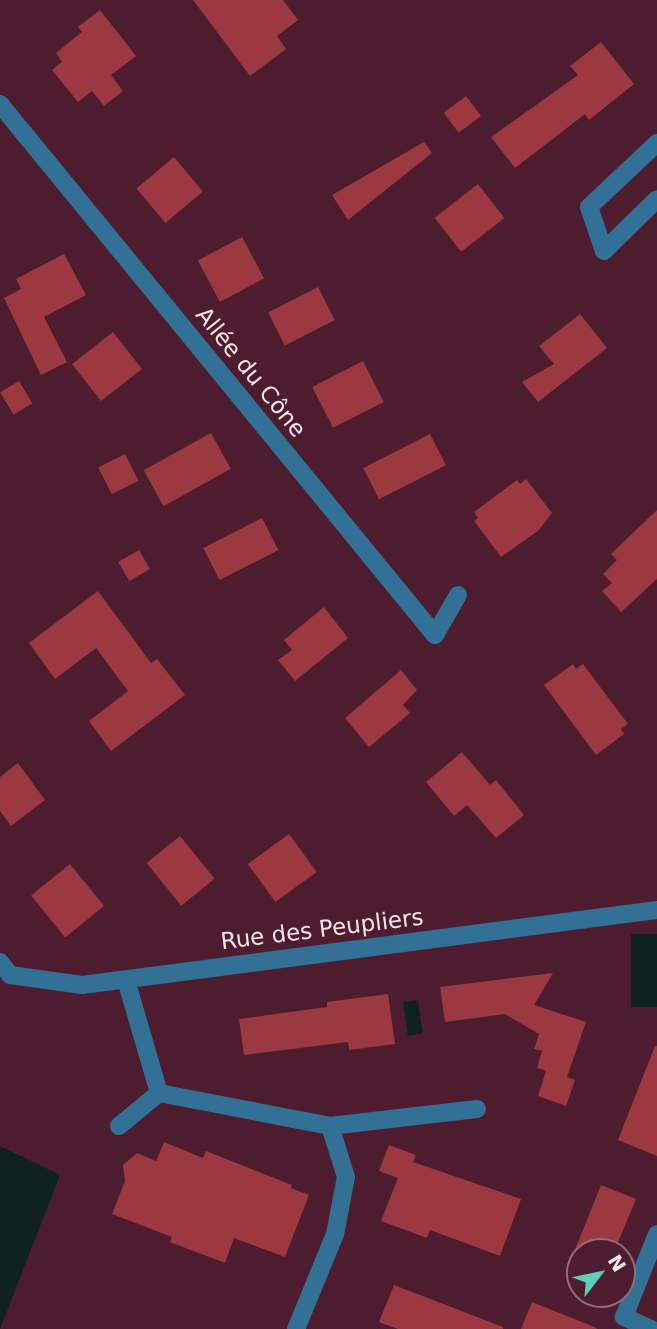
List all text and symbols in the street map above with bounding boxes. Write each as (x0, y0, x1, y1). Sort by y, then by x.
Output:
street label: Allée du Cône (190, 301, 312, 443)
street label: Rue des Peupliers (219, 903, 425, 955)
north arrow (566, 1238, 636, 1308)
text: N (604, 1250, 631, 1276)

